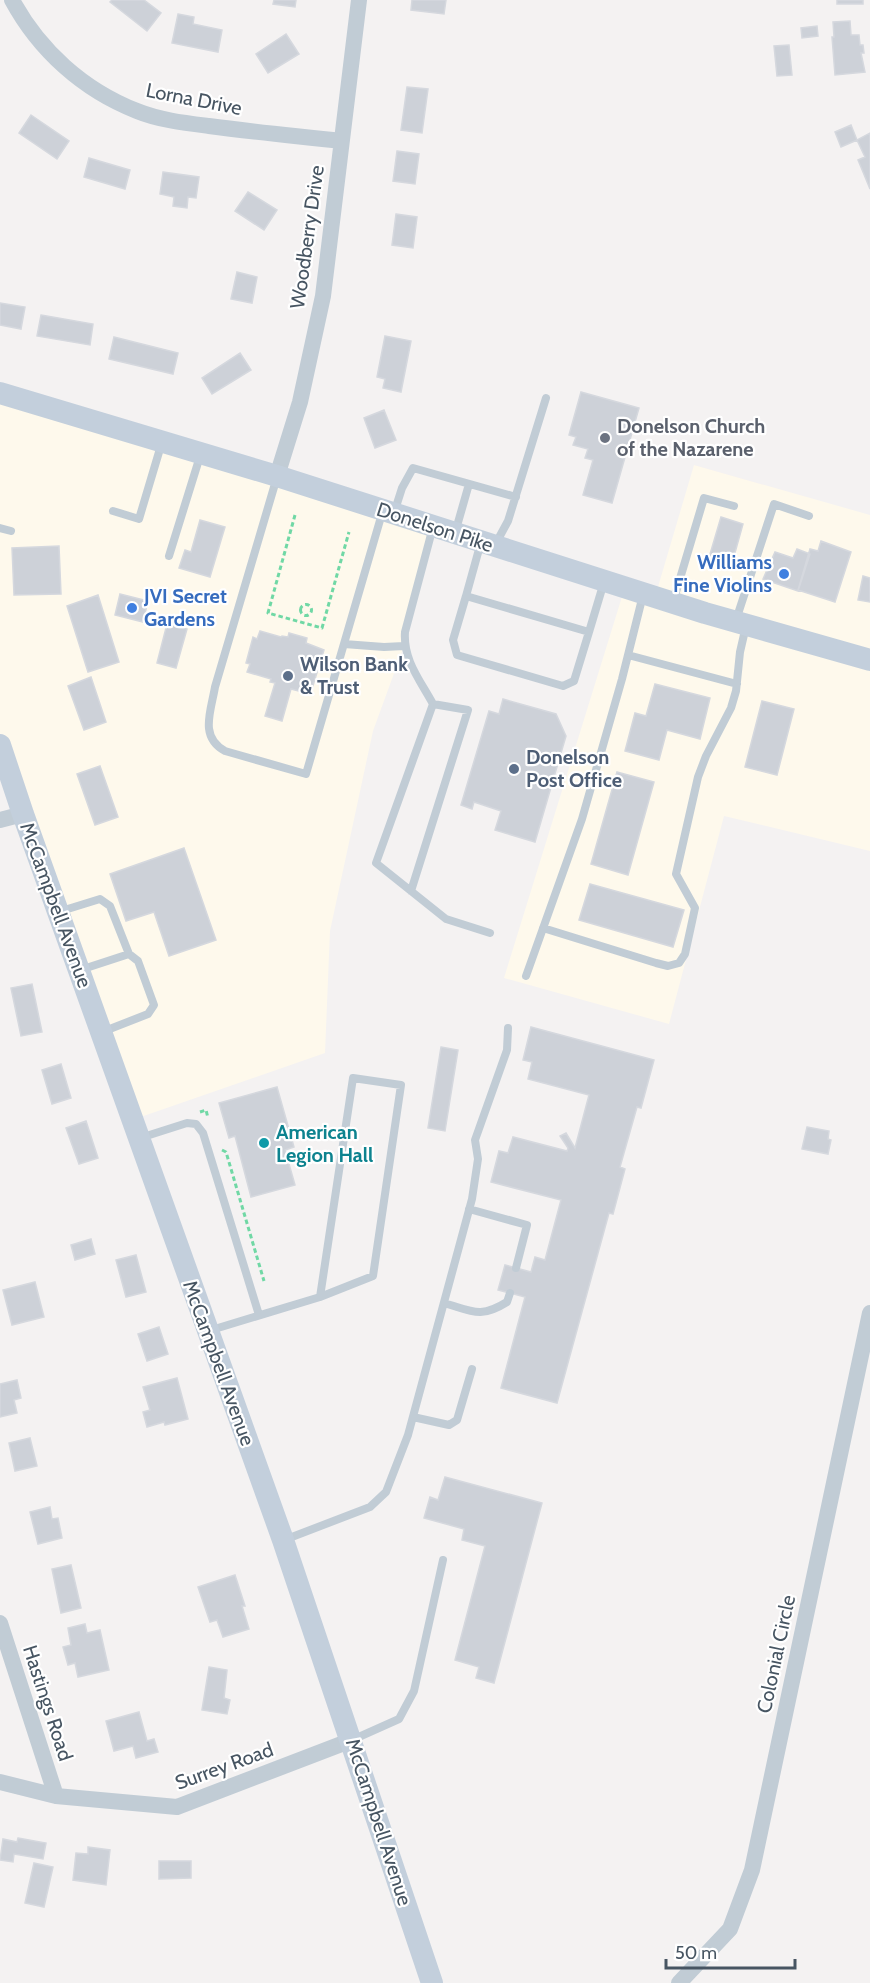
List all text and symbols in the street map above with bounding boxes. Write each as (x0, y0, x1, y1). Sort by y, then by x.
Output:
street label: Lorna Drive (144, 78, 244, 120)
street label: Woodberry Drive (285, 164, 329, 310)
place label: Donelson Church of the Nazarene (617, 414, 765, 461)
marker: Donelson Church of the Nazarene (598, 431, 612, 445)
street label: Donelson Pike (374, 497, 496, 557)
place label: Williams Fine Violins (673, 550, 772, 597)
marker: Williams Fine Violins (777, 567, 791, 581)
place label: JVI Secret Gardens (143, 584, 227, 631)
marker: JVI Secret Gardens (125, 601, 139, 615)
place label: Wilson Bank & Trust (300, 652, 408, 699)
marker: Wilson Bank & Trust (281, 669, 295, 683)
place label: Donelson Post Office (526, 745, 622, 792)
marker: Donelson Post Office (507, 762, 521, 776)
street label: McCampbell Avenue (15, 819, 97, 991)
place label: American Legion Hall (276, 1120, 373, 1167)
marker: American Legion Hall (257, 1136, 271, 1150)
street label: McCampbell Avenue (178, 1277, 260, 1449)
street label: Colonial Circle (752, 1593, 800, 1715)
street label: Hastings Road (18, 1642, 78, 1764)
street label: McCampbell Avenue (341, 1735, 417, 1909)
street label: Surrey Road (172, 1737, 276, 1795)
scale bar (666, 1932, 795, 1970)
text: 50 m (675, 1942, 717, 1964)

